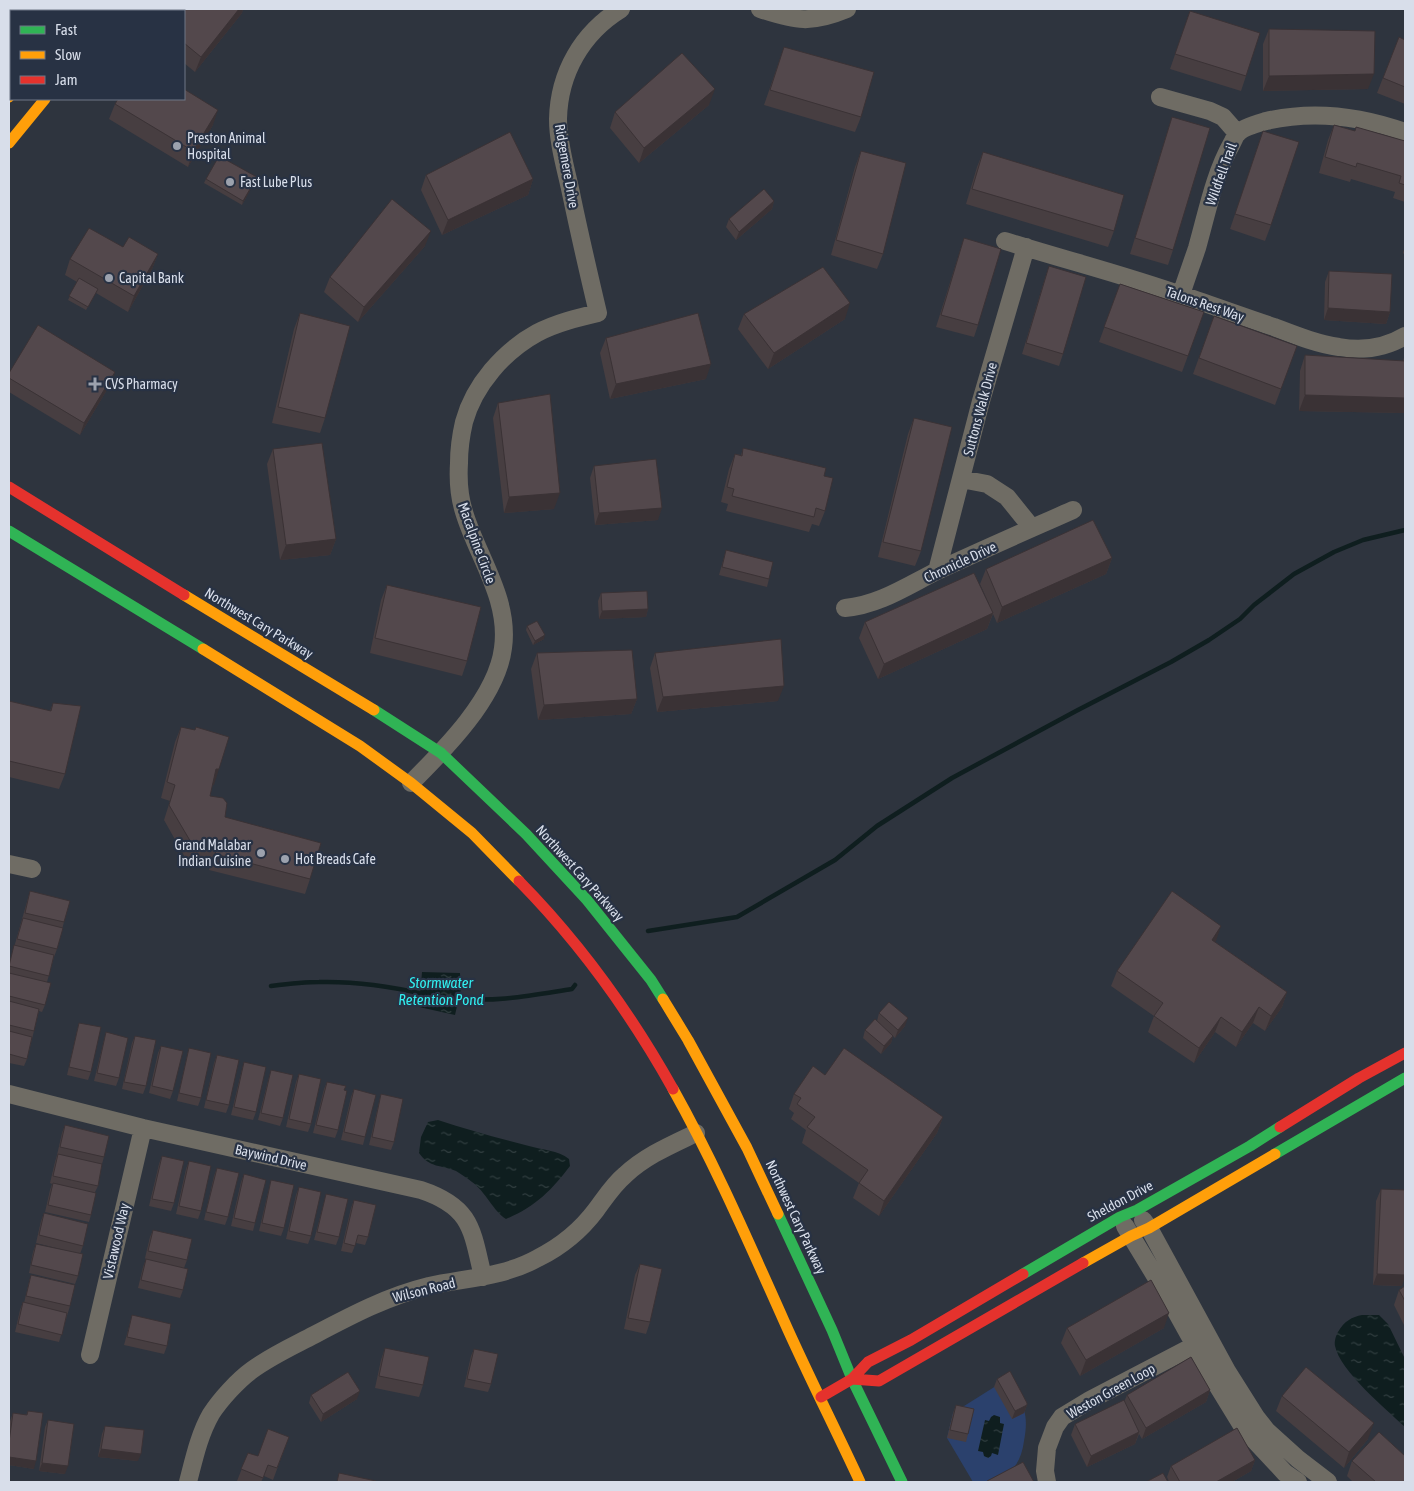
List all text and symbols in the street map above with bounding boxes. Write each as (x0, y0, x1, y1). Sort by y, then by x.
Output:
legend (10, 10, 185, 100)
text: Fast (55, 21, 77, 38)
text: Slow (55, 46, 81, 63)
text: Jam (55, 71, 78, 88)
street label: Ridgemere Drive (552, 123, 582, 209)
place label: Preston Animal Hospital (187, 130, 266, 162)
marker: Preston Animal Hospital (171, 140, 183, 152)
street label: Wildfell Trail (1202, 140, 1240, 208)
place label: Fast Lube Plus (240, 174, 312, 190)
marker: Fast Lube Plus (224, 176, 236, 188)
place label: Capital Bank (119, 270, 184, 286)
marker: Capital Bank (103, 272, 115, 284)
street label: Talons Rest Way (1164, 283, 1246, 325)
street label: Suttons Walk Drive (960, 361, 1000, 457)
place label: CVS Pharmacy (105, 376, 178, 392)
marker: CVS Pharmacy (89, 378, 101, 390)
street label: Macalpine Circle (455, 500, 499, 586)
street label: Chronicle Drive (921, 538, 999, 586)
street label: Northwest Cary Parkway (202, 584, 316, 662)
street label: Northwest Cary Parkway (533, 822, 627, 924)
place label: Grand Malabar Indian Cuisine (174, 837, 252, 869)
marker: Grand Malabar Indian Cuisine (255, 847, 267, 859)
place label: Hot Breads Cafe (295, 851, 376, 867)
marker: Hot Breads Cafe (279, 853, 291, 865)
water label: Stormwater Retention Pond (398, 974, 484, 1008)
street label: Baywind Drive (234, 1141, 308, 1173)
street label: Northwest Cary Parkway (763, 1158, 829, 1277)
street label: Sheldon Drive (1085, 1177, 1155, 1225)
street label: Vistawood Way (99, 1201, 133, 1281)
street label: Wilson Road (391, 1274, 457, 1306)
street label: Weston Green Loop (1064, 1360, 1158, 1422)

